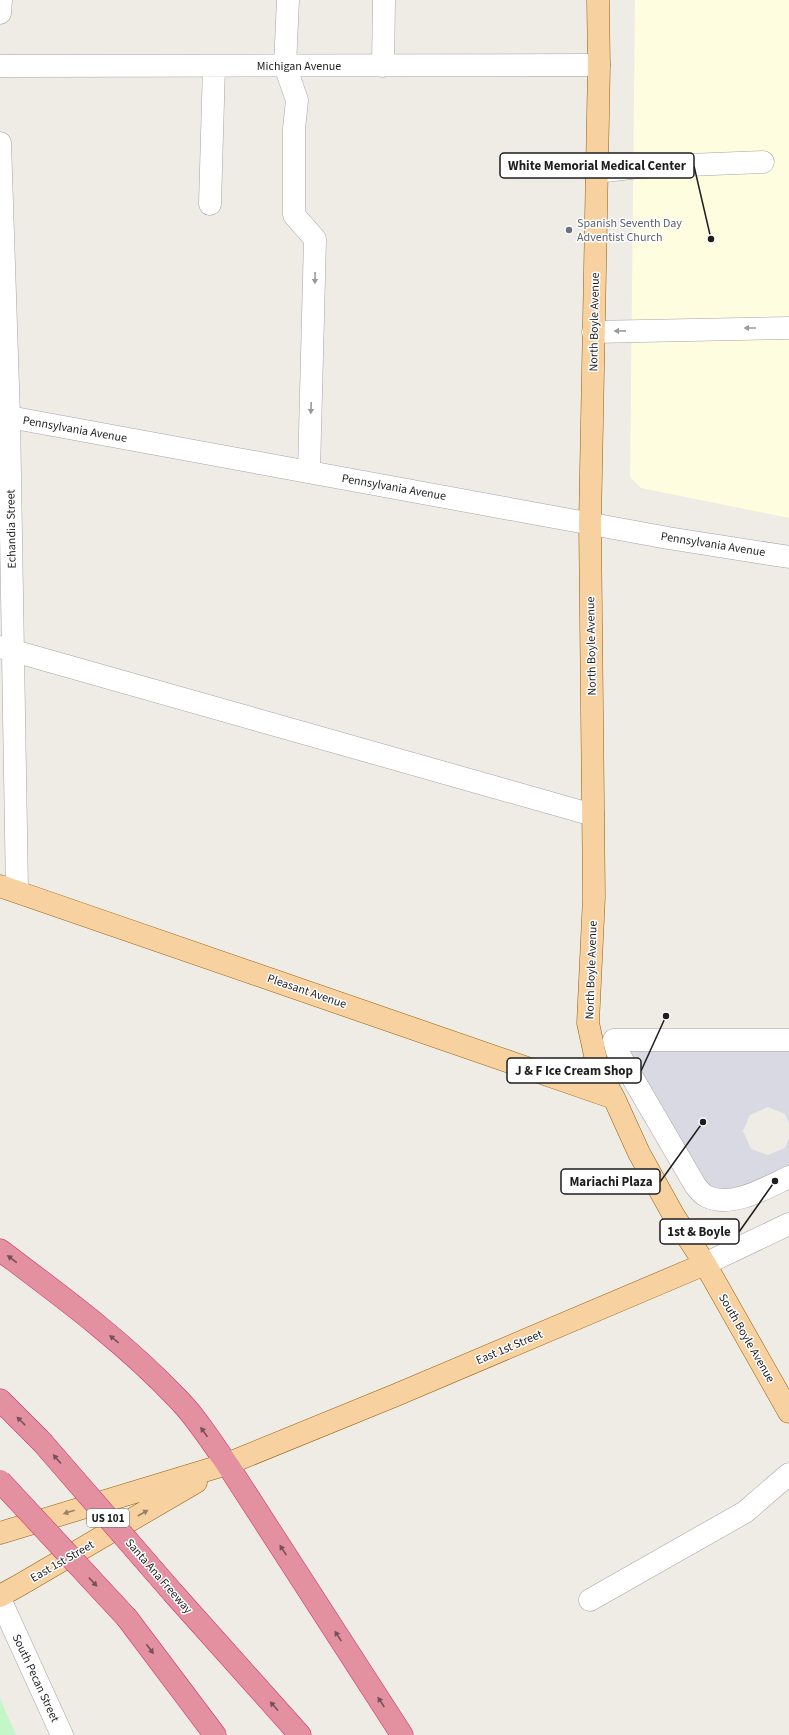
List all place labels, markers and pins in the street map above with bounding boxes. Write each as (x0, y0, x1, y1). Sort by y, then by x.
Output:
callout: White Memorial Medical Center (500, 153, 694, 178)
place label: Spanish Seventh Day Adventist Church (577, 215, 682, 246)
marker: Spanish Seventh Day Adventist Church (564, 225, 574, 235)
callout: J & F Ice Cream Shop (507, 1058, 641, 1083)
callout: Mariachi Plaza (561, 1169, 660, 1194)
callout: 1st & Boyle (660, 1219, 739, 1244)

